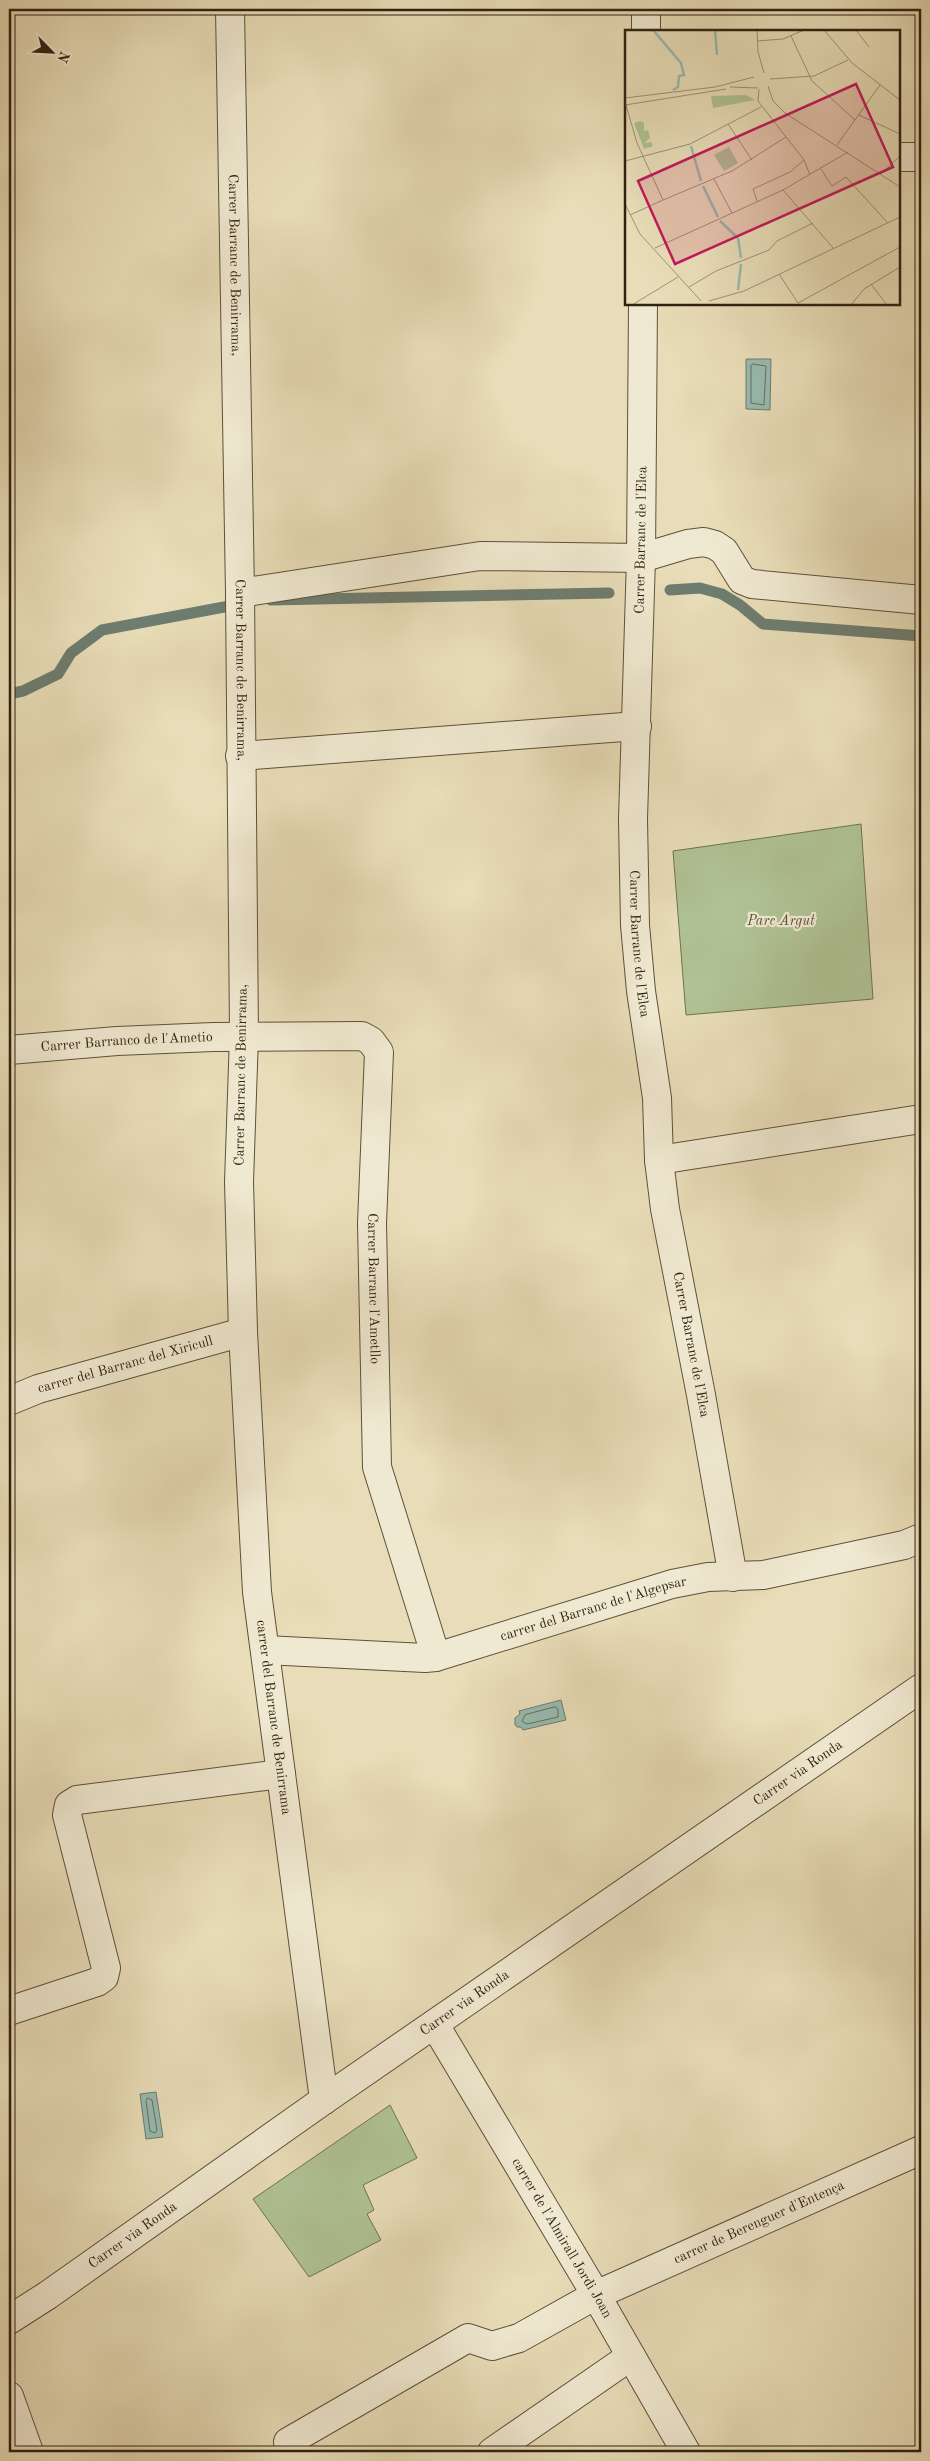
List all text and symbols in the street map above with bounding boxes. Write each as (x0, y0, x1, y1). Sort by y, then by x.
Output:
north arrow (28, 28, 78, 78)
inset map (625, 30, 900, 305)
text: N (54, 49, 72, 65)
street label: Carrer Barranc de Benirrama, (226, 174, 243, 356)
street label: Carrer Barranc de l'Elca (633, 466, 649, 614)
street label: Carrer Barranc de Benirrama, (233, 579, 249, 761)
street label: Carrer Barranc de l'Elca (627, 870, 652, 1018)
park label: Parc Argut (746, 914, 815, 929)
street label: Carrer Barranc de Benirrama, (232, 984, 250, 1166)
street label: Carrer Barranco de l'Ametio (40, 1030, 213, 1054)
street label: Carrer Barranc l'Ametllo (365, 1213, 382, 1364)
street label: Carrer Barranc de l'Elca (670, 1271, 712, 1418)
street label: carrer del Barranc del Xiricull (36, 1334, 215, 1396)
street label: carrer del Barranc de l'Algepsar (499, 1574, 688, 1644)
street label: carrer del Barranc de Benirrama (254, 1619, 293, 1816)
street label: Carrer via Ronda (751, 1737, 845, 1809)
street label: Carrer via Ronda (417, 1967, 512, 2039)
street label: carrer de l'Almirall Jordi Joan (509, 2156, 615, 2321)
street label: carrer de Berenguer d'Entença (672, 2178, 847, 2266)
street label: Carrer via Ronda (86, 2199, 180, 2271)

